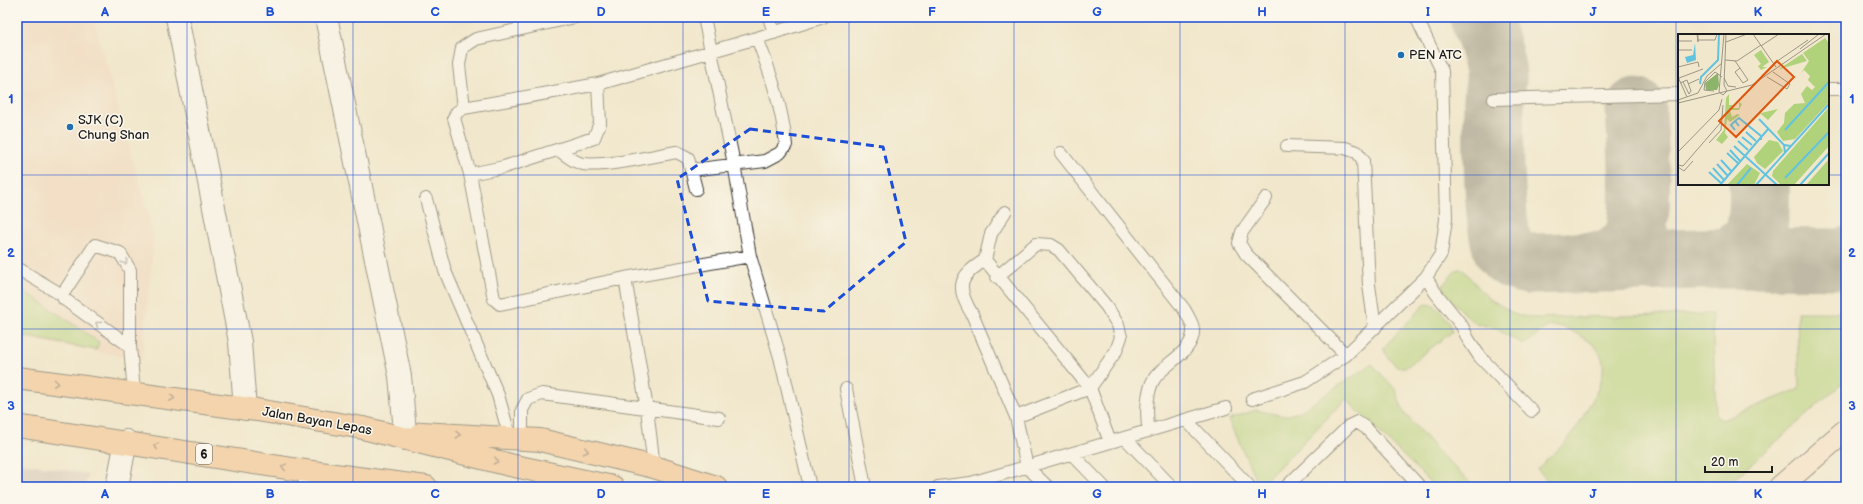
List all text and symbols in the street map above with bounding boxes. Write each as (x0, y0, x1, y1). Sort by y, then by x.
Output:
text: A (100, 4, 109, 20)
text: B (265, 4, 275, 20)
text: C (430, 4, 440, 20)
text: D (596, 4, 606, 20)
text: E (762, 4, 771, 20)
text: F (928, 4, 936, 20)
text: G (1092, 4, 1102, 20)
text: H (1257, 4, 1267, 20)
text: I (1426, 4, 1430, 20)
text: J (1589, 4, 1597, 20)
text: K (1754, 4, 1763, 20)
inset map (1678, 34, 1829, 185)
place label: PEN ATC (1409, 47, 1462, 63)
marker: PEN ATC (1396, 50, 1406, 60)
text: 1 (8, 91, 14, 107)
text: 1 (1849, 91, 1855, 107)
place label: SJK (C) Chung Shan (78, 112, 149, 143)
marker: SJK (C) Chung Shan (65, 122, 75, 132)
text: 2 (7, 245, 15, 261)
text: 2 (1848, 245, 1856, 261)
one-way arrow (121, 258, 128, 265)
one-way arrow (95, 321, 102, 329)
one-way arrow (53, 378, 59, 387)
one-way arrow (169, 393, 175, 402)
text: 3 (7, 398, 15, 414)
text: 3 (1848, 398, 1856, 414)
street label: Jalan Bayan Lepas (261, 403, 374, 439)
one-way arrow (455, 430, 461, 439)
one-way arrow (153, 442, 159, 451)
road number: 6 (196, 444, 212, 464)
one-way arrow (583, 446, 590, 455)
scale bar (1705, 448, 1772, 474)
text: 20 m (1711, 455, 1738, 470)
one-way arrow (493, 457, 499, 465)
one-way arrow (281, 464, 287, 472)
text: A (100, 486, 109, 502)
text: B (265, 486, 275, 502)
text: C (430, 486, 440, 502)
text: D (596, 486, 606, 502)
text: E (762, 486, 771, 502)
text: F (928, 486, 936, 502)
text: G (1092, 486, 1102, 502)
text: H (1257, 486, 1267, 502)
text: I (1426, 486, 1430, 502)
text: J (1589, 486, 1597, 502)
text: K (1754, 486, 1763, 502)

